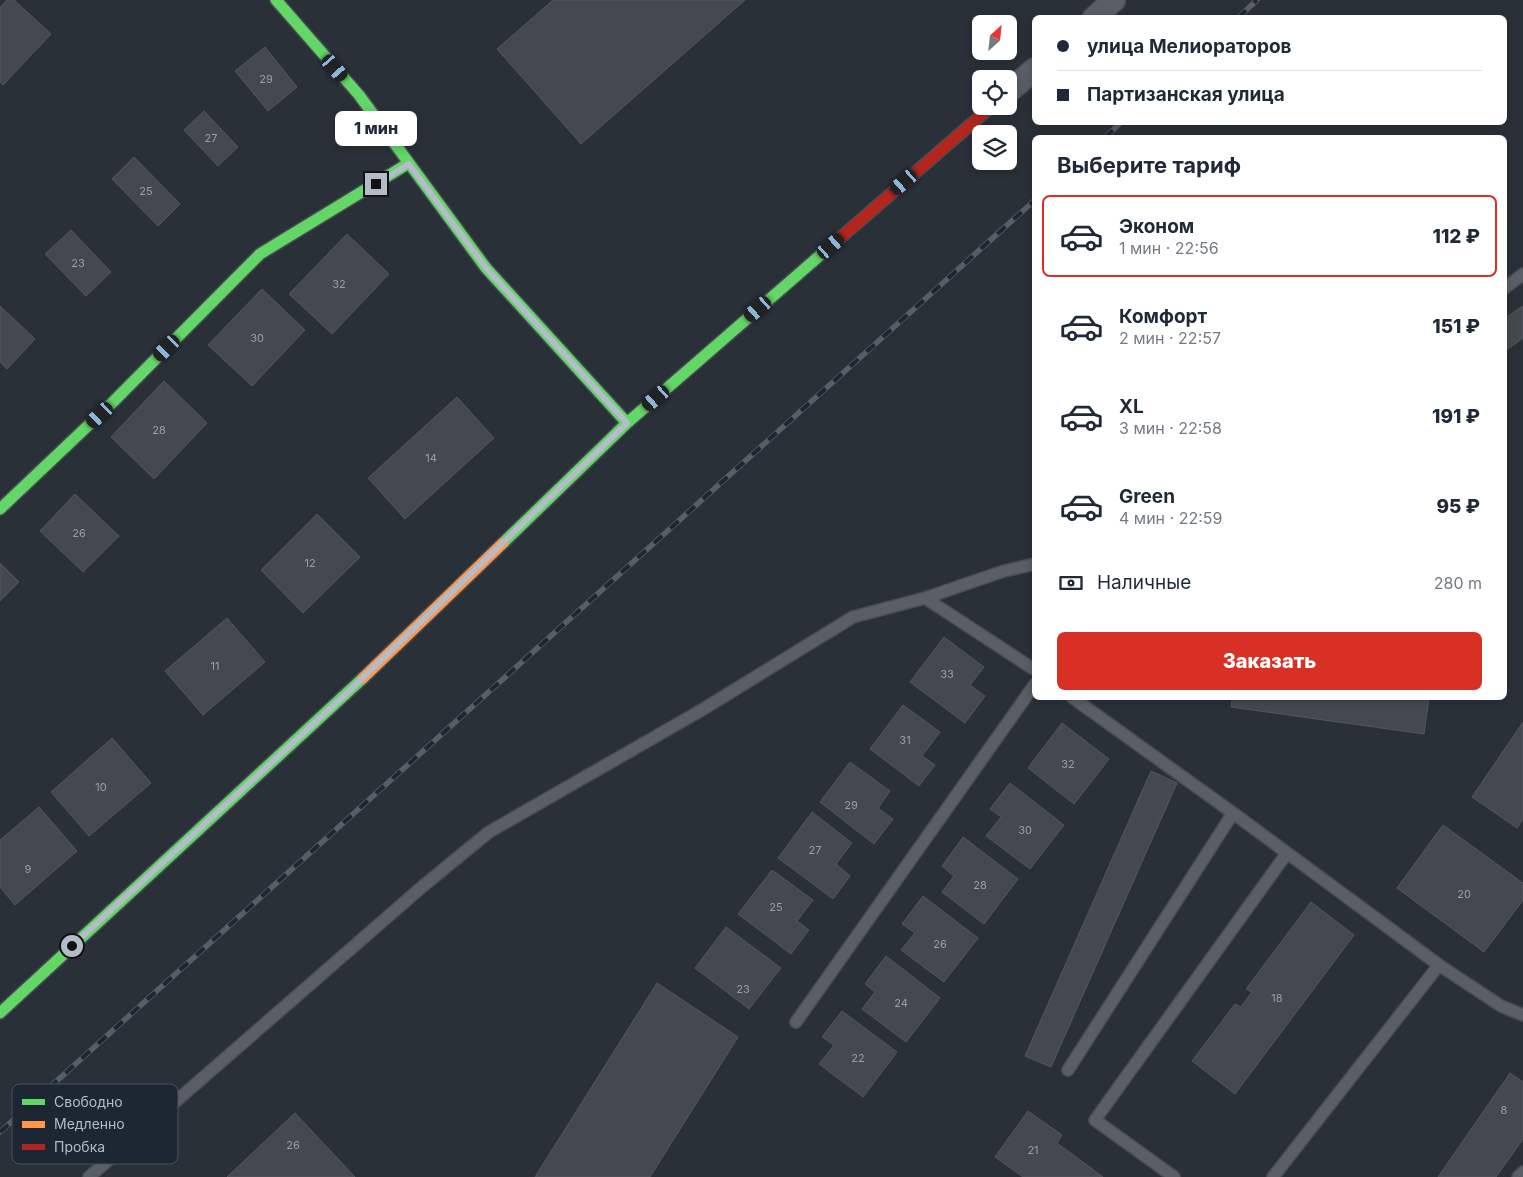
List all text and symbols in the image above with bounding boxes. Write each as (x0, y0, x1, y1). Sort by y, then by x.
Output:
north arrow (972, 15, 1018, 60)
map controls (972, 15, 1017, 170)
text: улица Мелиораторов (1087, 35, 1292, 58)
car (319, 52, 350, 84)
button: locate (972, 70, 1017, 115)
house number: 29 (259, 72, 273, 86)
text: Партизанская улица (1087, 83, 1285, 106)
callout: 1 мин (335, 111, 417, 146)
text: 1 мин (354, 118, 398, 138)
button: layers (972, 125, 1017, 170)
house number: 27 (205, 131, 217, 145)
text: Выберите тариф (1057, 152, 1241, 178)
car (887, 166, 920, 198)
route end (365, 173, 387, 195)
house number: 25 (139, 184, 153, 198)
icon: car (1059, 214, 1104, 259)
text: Эконом (1119, 215, 1194, 238)
text: 112 ₽ (1433, 225, 1480, 248)
car (814, 230, 847, 262)
text: 1 мин · 22:56 (1119, 238, 1219, 258)
house number: 23 (71, 256, 85, 270)
house number: 32 (332, 277, 346, 291)
car (741, 293, 774, 325)
icon: car (1059, 304, 1104, 349)
text: Комфорт (1119, 305, 1207, 328)
text: 151 ₽ (1432, 315, 1480, 338)
text: 2 мин · 22:57 (1119, 328, 1221, 348)
house number: 30 (250, 331, 264, 345)
car (151, 332, 182, 364)
car (639, 382, 672, 414)
icon: car (1059, 394, 1104, 439)
text: XL (1119, 395, 1144, 418)
car (83, 399, 116, 431)
text: 191 ₽ (1432, 405, 1480, 428)
text: 3 мин · 22:58 (1119, 418, 1222, 438)
house number: 28 (152, 423, 166, 437)
house number: 14 (425, 451, 437, 465)
icon: car (1059, 484, 1104, 529)
text: Green (1119, 485, 1175, 508)
text: 95 ₽ (1436, 495, 1480, 518)
text: 4 мин · 22:59 (1119, 508, 1222, 528)
house number: 26 (72, 526, 86, 540)
house number: 12 (304, 556, 316, 570)
icon: cash (1057, 569, 1085, 597)
text: Наличные (1097, 571, 1191, 594)
text: 280 m (1434, 573, 1482, 593)
button: Заказать (1057, 632, 1482, 690)
house number: 11 (211, 659, 219, 673)
house number: 33 (940, 667, 954, 681)
house number: 31 (899, 733, 911, 747)
house number: 32 (1061, 757, 1075, 771)
house number: 10 (95, 780, 107, 794)
house number: 29 (844, 798, 858, 812)
house number: 30 (1018, 823, 1032, 837)
house number: 27 (809, 843, 821, 857)
house number: 9 (25, 862, 32, 876)
house number: 28 (973, 878, 987, 892)
house number: 20 (1457, 887, 1471, 901)
house number: 25 (769, 900, 783, 914)
route start (61, 935, 83, 957)
house number: 26 (933, 937, 947, 951)
house number: 23 (736, 982, 750, 996)
house number: 18 (1271, 991, 1283, 1005)
house number: 24 (894, 996, 908, 1010)
house number: 22 (851, 1051, 865, 1065)
legend (12, 1084, 178, 1164)
text: Свободно (54, 1093, 123, 1110)
house number: 8 (1501, 1103, 1508, 1117)
text: Медленно (54, 1115, 125, 1132)
text: Пробка (54, 1138, 105, 1155)
house number: 26 (286, 1138, 300, 1152)
house number: 21 (1027, 1143, 1039, 1157)

